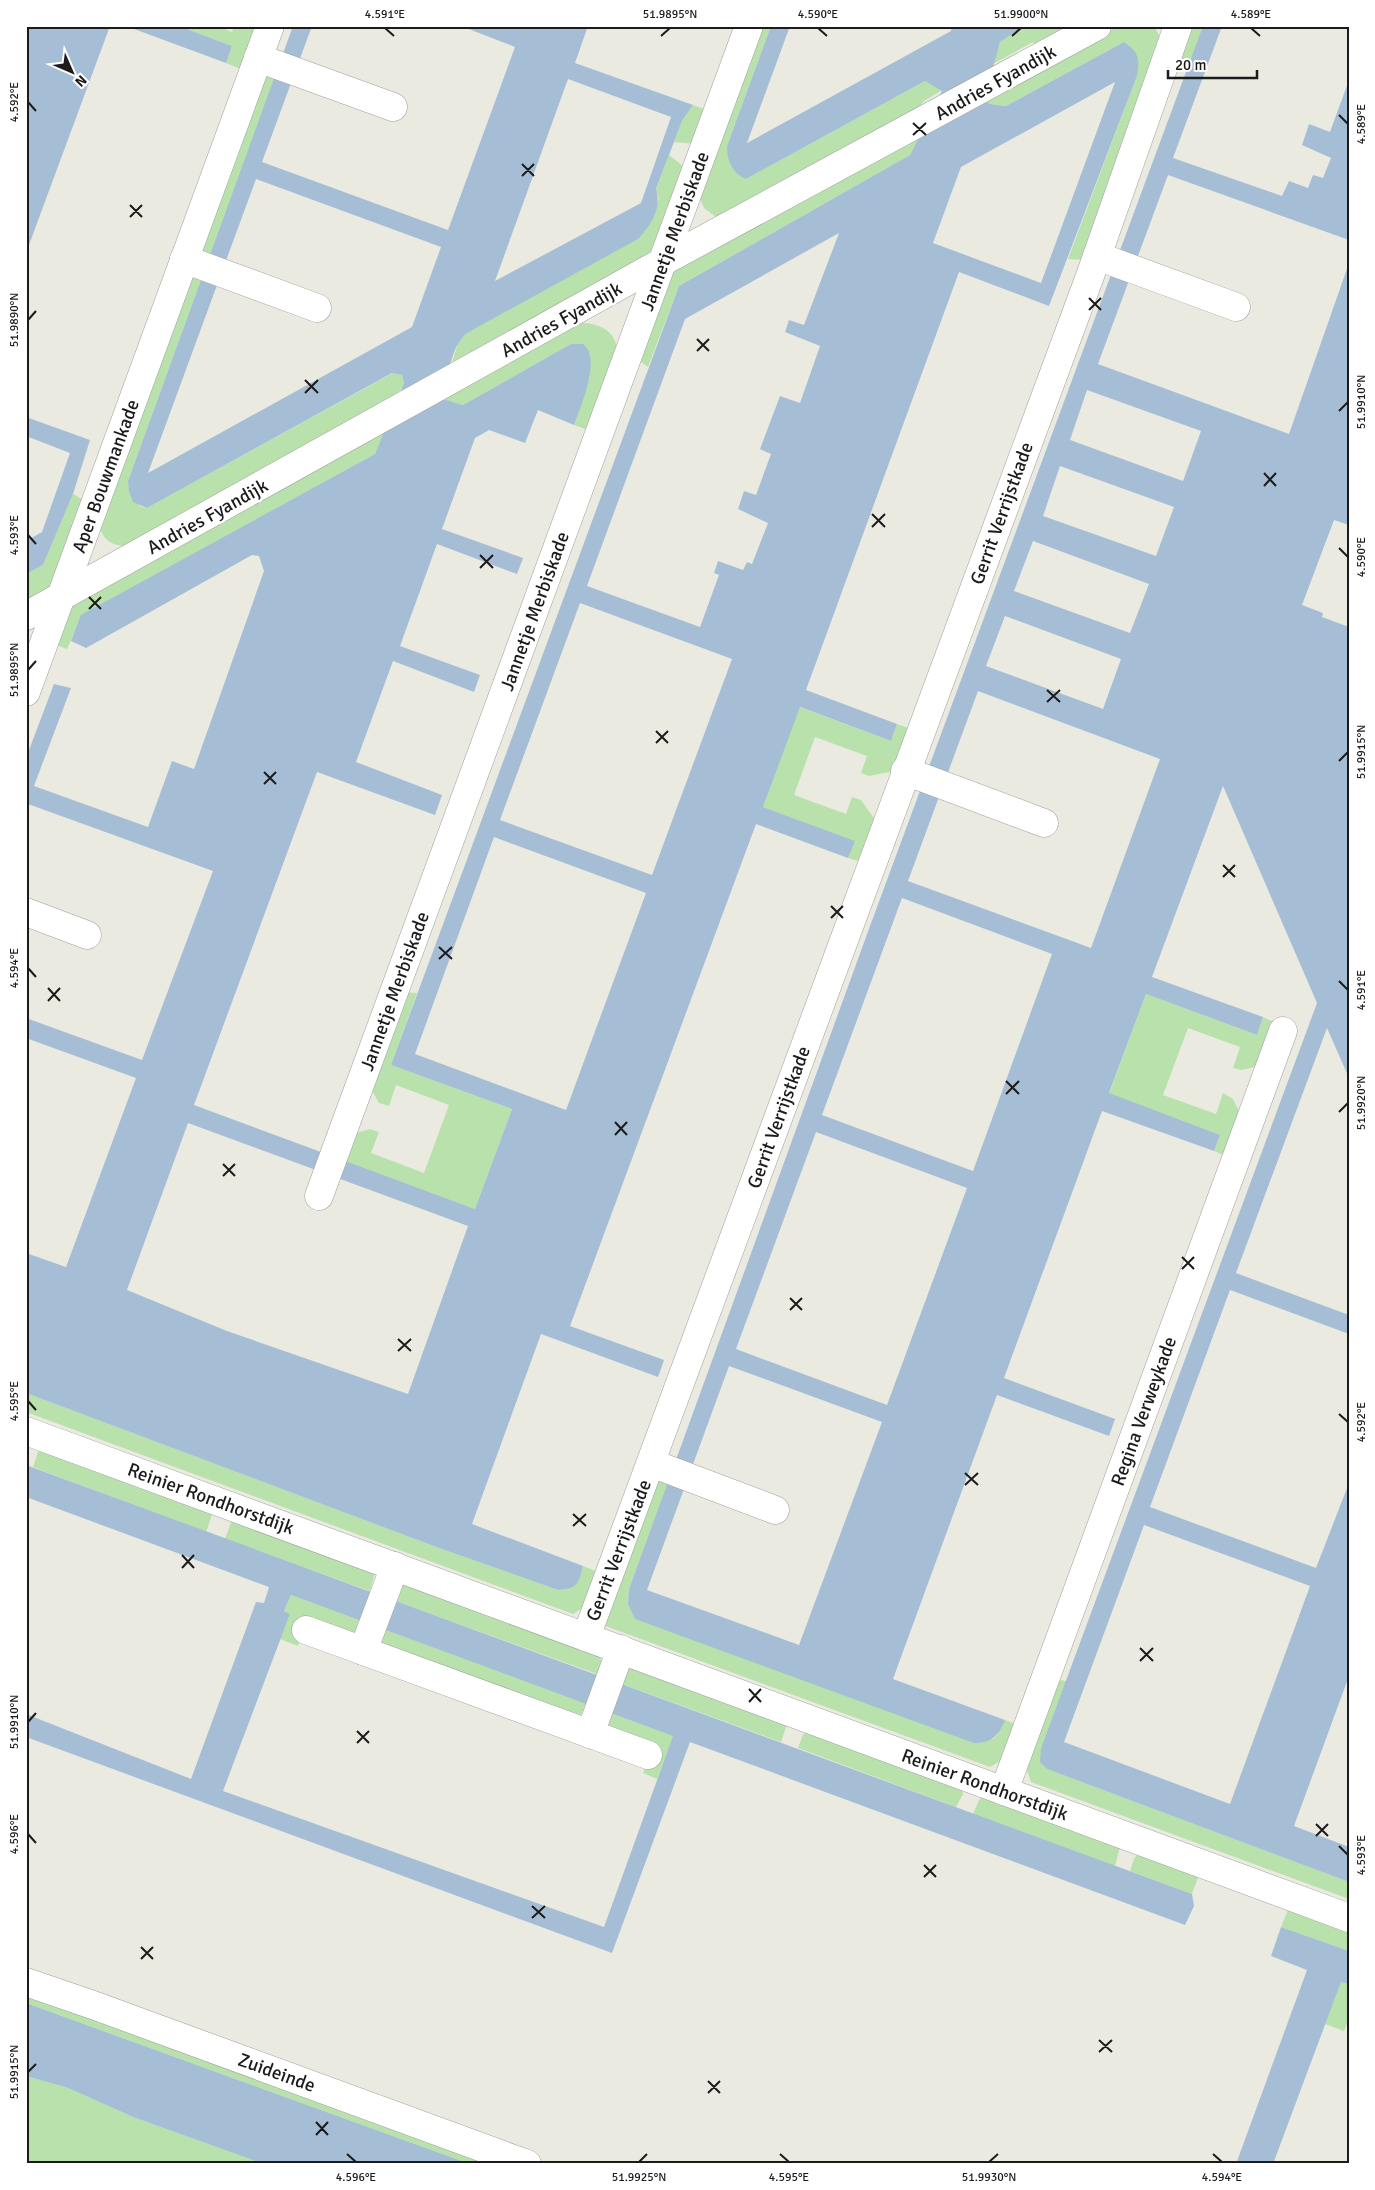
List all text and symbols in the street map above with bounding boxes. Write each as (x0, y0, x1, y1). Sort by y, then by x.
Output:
text: 4.591°E (365, 7, 405, 22)
text: 51.9895°N (643, 7, 697, 22)
text: 4.590°E (798, 7, 838, 22)
text: 51.9900°N (994, 7, 1048, 22)
text: 4.589°E (1231, 7, 1271, 22)
street label: Andries Fyandijk (931, 39, 1061, 126)
north arrow (48, 48, 98, 98)
scale bar (1168, 48, 1256, 80)
text: 20 m (1175, 56, 1206, 74)
text: N (71, 71, 90, 90)
text: 4.592°E (7, 82, 22, 122)
text: 4.589°E (1354, 104, 1369, 144)
street label: Jannetje Merbiskade (635, 148, 715, 314)
street label: Andries Fyandijk (497, 276, 627, 363)
text: 51.9890°N (7, 293, 22, 347)
text: 51.9910°N (1354, 375, 1369, 429)
street label: Aper Bouwmankade (67, 396, 145, 556)
street label: Gerrit Verrijstkade (965, 439, 1039, 588)
street label: Andries Fyandijk (143, 473, 273, 560)
text: 4.593°E (7, 515, 22, 555)
street label: Jannetje Merbiskade (495, 528, 575, 694)
text: 4.590°E (1354, 537, 1369, 577)
text: 51.9895°N (7, 643, 22, 697)
text: 51.9915°N (1354, 725, 1369, 779)
street label: Jannetje Merbiskade (355, 908, 435, 1074)
text: 4.594°E (7, 948, 22, 988)
text: 4.591°E (1354, 970, 1369, 1010)
street label: Gerrit Verrijstkade (742, 1043, 816, 1192)
text: 51.9920°N (1354, 1076, 1369, 1130)
street label: Regina Verweykade (1106, 1333, 1182, 1489)
text: 4.595°E (7, 1381, 22, 1421)
text: 4.592°E (1354, 1402, 1369, 1442)
street label: Reinier Rondhorstdijk (124, 1458, 298, 1540)
street label: Gerrit Verrijstkade (581, 1476, 657, 1625)
text: 51.9910°N (7, 1695, 22, 1749)
street label: Reinier Rondhorstdijk (898, 1744, 1072, 1826)
text: 4.596°E (7, 1814, 22, 1854)
text: 4.593°E (1354, 1835, 1369, 1875)
text: 51.9915°N (7, 2045, 22, 2099)
street label: Zuideinde (235, 2048, 319, 2098)
text: 4.596°E (336, 2170, 376, 2185)
text: 51.9925°N (612, 2170, 666, 2185)
text: 4.595°E (769, 2170, 809, 2185)
text: 51.9930°N (962, 2170, 1016, 2185)
text: 4.594°E (1202, 2170, 1242, 2185)

